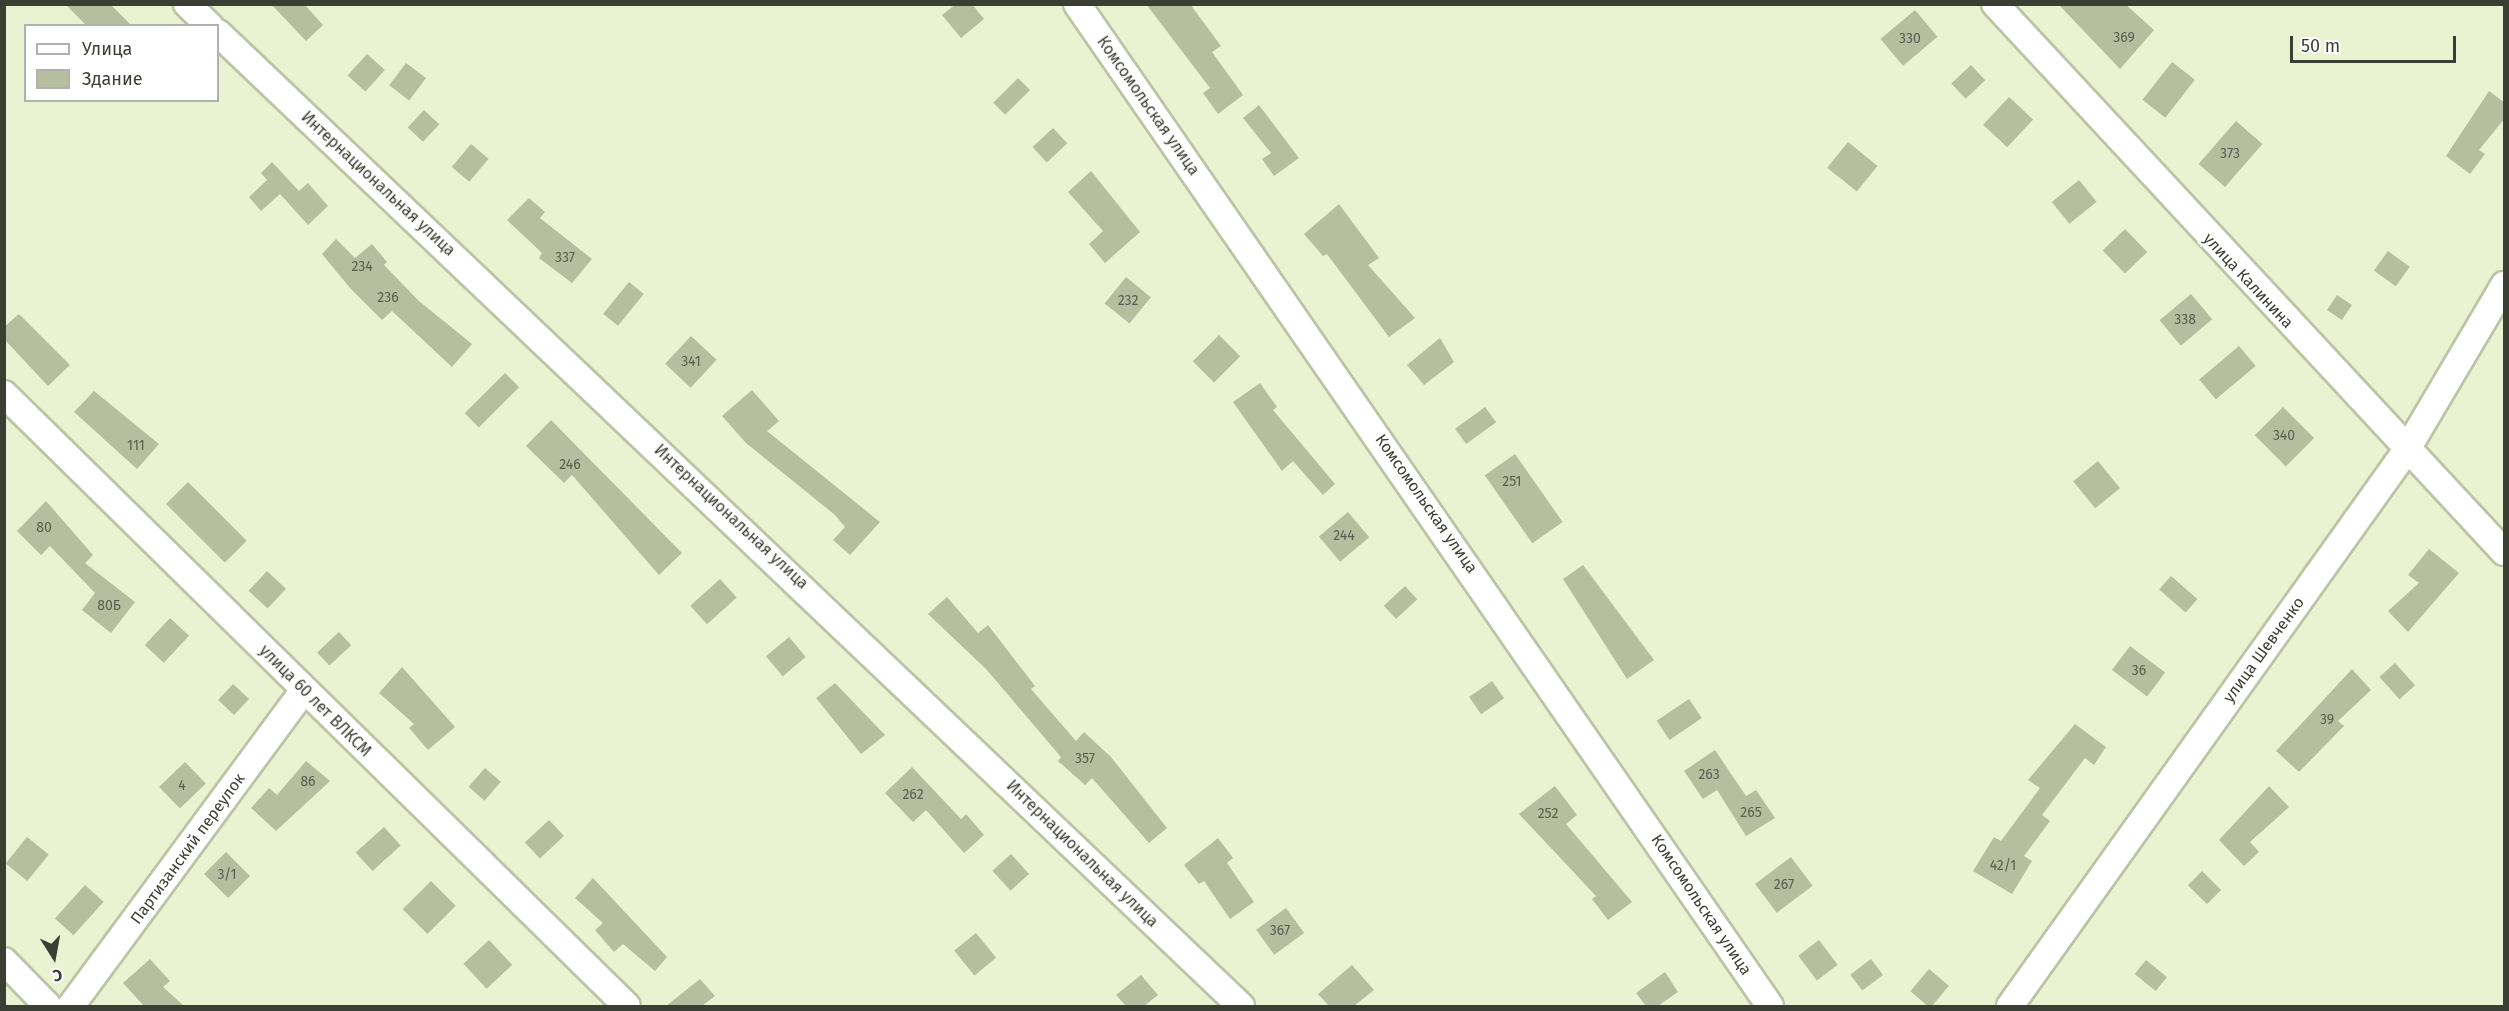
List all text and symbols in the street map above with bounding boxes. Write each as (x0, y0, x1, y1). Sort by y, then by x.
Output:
legend (24, 24, 219, 102)
scale bar (2293, 24, 2460, 62)
house number: 369 (2113, 30, 2135, 46)
house number: 330 (1899, 31, 1921, 47)
street label: Комсомольская улица (1093, 33, 1203, 179)
text: 50 m (2301, 35, 2340, 57)
text: Улица (82, 38, 132, 60)
text: Здание (82, 68, 143, 90)
street label: Интернациональная улица (297, 108, 459, 260)
house number: 373 (2220, 146, 2240, 162)
street label: улица Калинина (2199, 230, 2297, 332)
house number: 337 (555, 250, 575, 266)
house number: 234 (351, 259, 373, 275)
house number: 236 (377, 290, 399, 306)
house number: 232 (1118, 293, 1138, 309)
house number: 338 (2174, 312, 2196, 328)
house number: 341 (681, 354, 701, 370)
house number: 340 (2273, 428, 2295, 444)
street label: Комсомольская улица (1371, 431, 1481, 577)
house number: 111 (127, 438, 145, 454)
street label: Интернациональная улица (650, 441, 812, 593)
house number: 246 (559, 457, 581, 473)
house number: 251 (1502, 474, 1522, 490)
house number: 80 (36, 520, 52, 536)
house number: 244 (1333, 528, 1355, 544)
street label: улица Шевченко (2219, 594, 2309, 706)
house number: 80Б (97, 598, 121, 614)
street label: улица 60 лет ВЛКСМ (255, 641, 375, 761)
house number: 36 (2132, 663, 2146, 679)
house number: 39 (2320, 712, 2334, 728)
house number: 357 (1075, 751, 1095, 767)
house number: 263 (1698, 767, 1720, 783)
street label: Партизанский переулок (127, 770, 249, 928)
house number: 86 (300, 774, 316, 790)
street label: Интернациональная улица (1002, 776, 1162, 932)
house number: 4 (178, 778, 186, 794)
house number: 262 (902, 787, 924, 803)
house number: 265 (1740, 805, 1762, 821)
house number: 252 (1538, 806, 1558, 822)
street label: Комсомольская улица (1647, 831, 1755, 979)
house number: 42/1 (1990, 858, 2016, 874)
house number: 3/1 (217, 867, 237, 883)
house number: 267 (1774, 877, 1794, 893)
house number: 367 (1270, 923, 1290, 939)
north arrow (24, 927, 84, 987)
text: С (51, 965, 64, 985)

